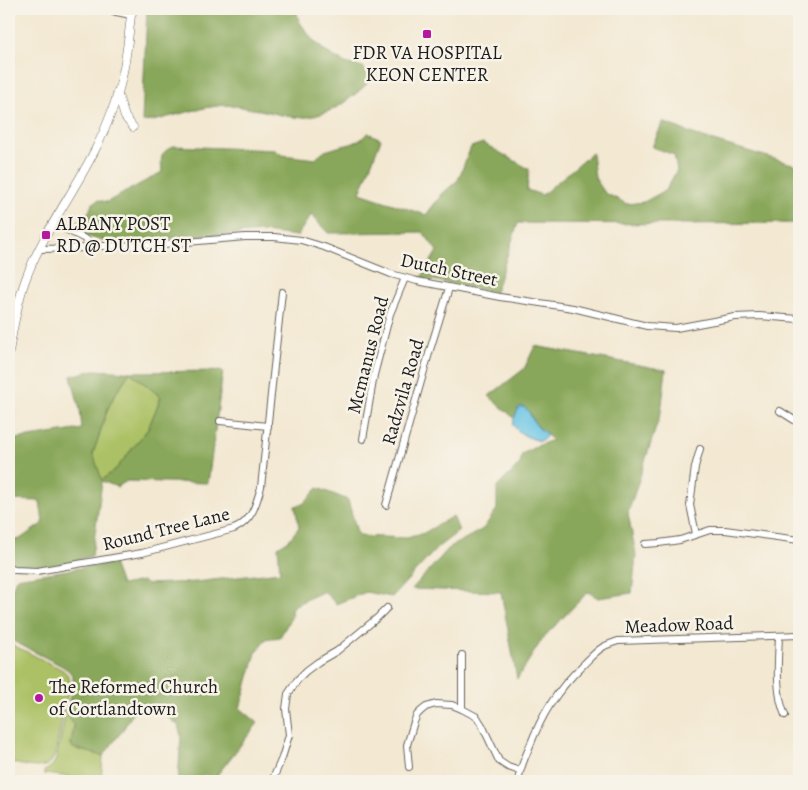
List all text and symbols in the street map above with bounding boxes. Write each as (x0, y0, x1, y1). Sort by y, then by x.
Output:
marker: FDR VA HOSPITAL KEON CENTER (421, 28, 433, 40)
place label: FDR VA HOSPITAL KEON CENTER (352, 40, 502, 88)
place label: ALBANY POST RD @ DUTCH ST (55, 211, 192, 259)
marker: ALBANY POST RD @ DUTCH ST (40, 229, 52, 241)
street label: Dutch Street (398, 247, 500, 293)
street label: Mcmanus Road (341, 293, 395, 416)
street label: Radzvila Road (375, 335, 431, 448)
street label: Round Tree Lane (100, 501, 232, 557)
street label: Meadow Road (624, 610, 735, 640)
place label: The Reformed Church of Cortlandtown (49, 674, 218, 722)
marker: The Reformed Church of Cortlandtown (33, 692, 45, 704)

